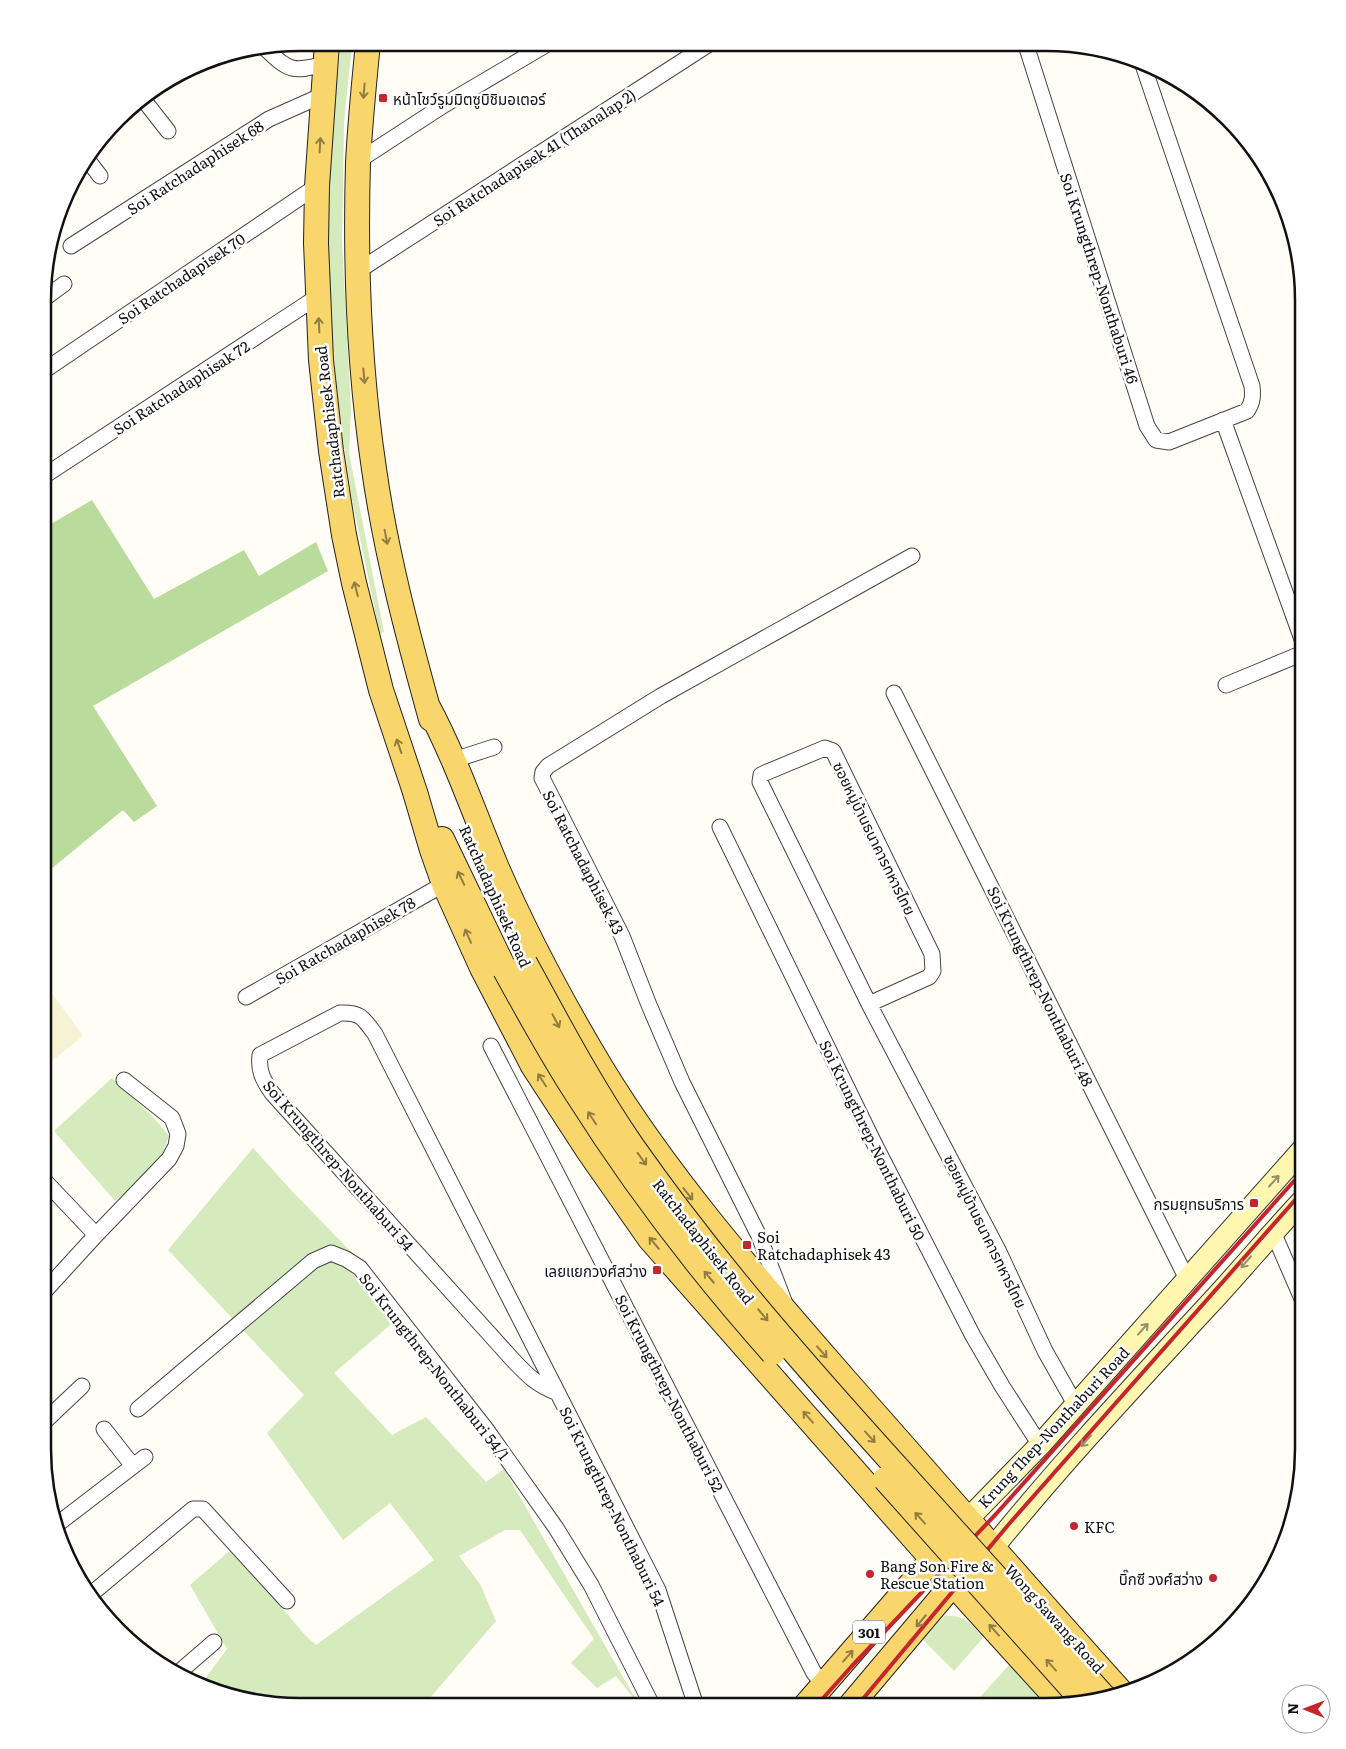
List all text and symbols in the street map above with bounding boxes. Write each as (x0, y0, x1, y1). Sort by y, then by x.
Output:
one-way arrow (359, 83, 369, 99)
street label: Soi Ratchadapisek 41 (Thanalap 2) (428, 83, 640, 231)
place label: หน้าโชว์รูมมิตซูบิชิมอเตอร์ (393, 87, 546, 110)
marker: หน้าโชว์รูมมิตซูบิชิมอเตอร์ (377, 92, 389, 104)
street label: Soi Ratchadaphisek 68 (122, 114, 268, 220)
one-way arrow (315, 137, 324, 153)
street label: Soi Krungthrep-Nonthaburi 46 (1055, 170, 1145, 386)
street label: Soi Ratchadapisek 70 (113, 226, 250, 329)
one-way arrow (314, 317, 323, 333)
street label: Soi Ratchadaphisak 72 (108, 334, 254, 440)
street label: Ratchadaphisek Road (308, 344, 350, 500)
one-way arrow (359, 368, 368, 384)
one-way arrow (381, 528, 391, 544)
one-way arrow (351, 582, 360, 598)
one-way arrow (394, 739, 403, 754)
street label: ซอยหมู่บ้านธนาคารทหารไทย (828, 757, 922, 919)
street label: Soi Ratchadaphisek 43 (538, 786, 630, 938)
street label: Ratchadaphisek Road (454, 821, 538, 971)
one-way arrow (456, 871, 466, 886)
street label: Soi Krungthrep-Nonthaburi 48 (982, 882, 1100, 1090)
street label: Soi Ratchadaphisek 78 (271, 890, 419, 990)
one-way arrow (462, 929, 472, 944)
one-way arrow (552, 1013, 562, 1028)
street label: Soi Krungthrep-Nonthaburi 50 (814, 1036, 932, 1244)
one-way arrow (537, 1073, 547, 1087)
street label: Soi Krungthrep-Nonthaburi 54 (258, 1074, 420, 1256)
one-way arrow (587, 1111, 597, 1125)
street label: ซอยหมู่บ้านธนาคารทหารไทย (939, 1150, 1033, 1312)
one-way arrow (637, 1152, 647, 1166)
street label: Ratchadaphisek Road (648, 1173, 760, 1309)
one-way arrow (1268, 1175, 1280, 1188)
one-way arrow (683, 1187, 694, 1200)
place label: กรมยุทธบริการ (1153, 1192, 1244, 1215)
marker: กรมยุทธบริการ (1248, 1197, 1260, 1209)
place label: Soi Ratchadaphisek 43 (757, 1225, 891, 1265)
one-way arrow (649, 1237, 660, 1250)
marker: Soi Ratchadaphisek 43 (741, 1239, 753, 1251)
one-way arrow (1241, 1256, 1252, 1269)
place label: เลยแยกวงศ์สว่าง (544, 1259, 647, 1282)
marker: เลยแยกวงศ์สว่าง (651, 1264, 663, 1276)
street label: Soi Krungthrep-Nonthaburi 54/1 (354, 1267, 516, 1465)
one-way arrow (703, 1271, 714, 1284)
street label: Soi Krungthrep-Nonthaburi 52 (610, 1290, 730, 1496)
one-way arrow (757, 1309, 768, 1322)
one-way arrow (1137, 1322, 1149, 1335)
street label: Krung Thep-Nonthaburi Road (972, 1341, 1134, 1513)
one-way arrow (816, 1346, 827, 1359)
street label: Soi Krungthrep-Nonthaburi 54 (554, 1402, 672, 1610)
one-way arrow (802, 1411, 813, 1424)
one-way arrow (864, 1431, 876, 1444)
one-way arrow (1080, 1434, 1091, 1447)
one-way arrow (914, 1511, 926, 1524)
place label: KFC (1084, 1515, 1115, 1538)
marker: KFC (1068, 1520, 1080, 1532)
place label: Bang Son Fire & Rescue Station (880, 1554, 994, 1594)
street label: Wong Sawang Road (1000, 1558, 1110, 1678)
place label: บิ๊กซี วงศ์สว่าง (1119, 1567, 1203, 1590)
marker: Bang Son Fire & Rescue Station (864, 1568, 876, 1580)
marker: บิ๊กซี วงศ์สว่าง (1207, 1572, 1219, 1584)
one-way arrow (916, 1615, 927, 1628)
road number: 301 (853, 1620, 885, 1644)
one-way arrow (988, 1623, 1000, 1636)
one-way arrow (842, 1649, 854, 1662)
one-way arrow (1045, 1659, 1057, 1672)
north arrow (1281, 1684, 1331, 1734)
text: N (1282, 1702, 1302, 1715)

